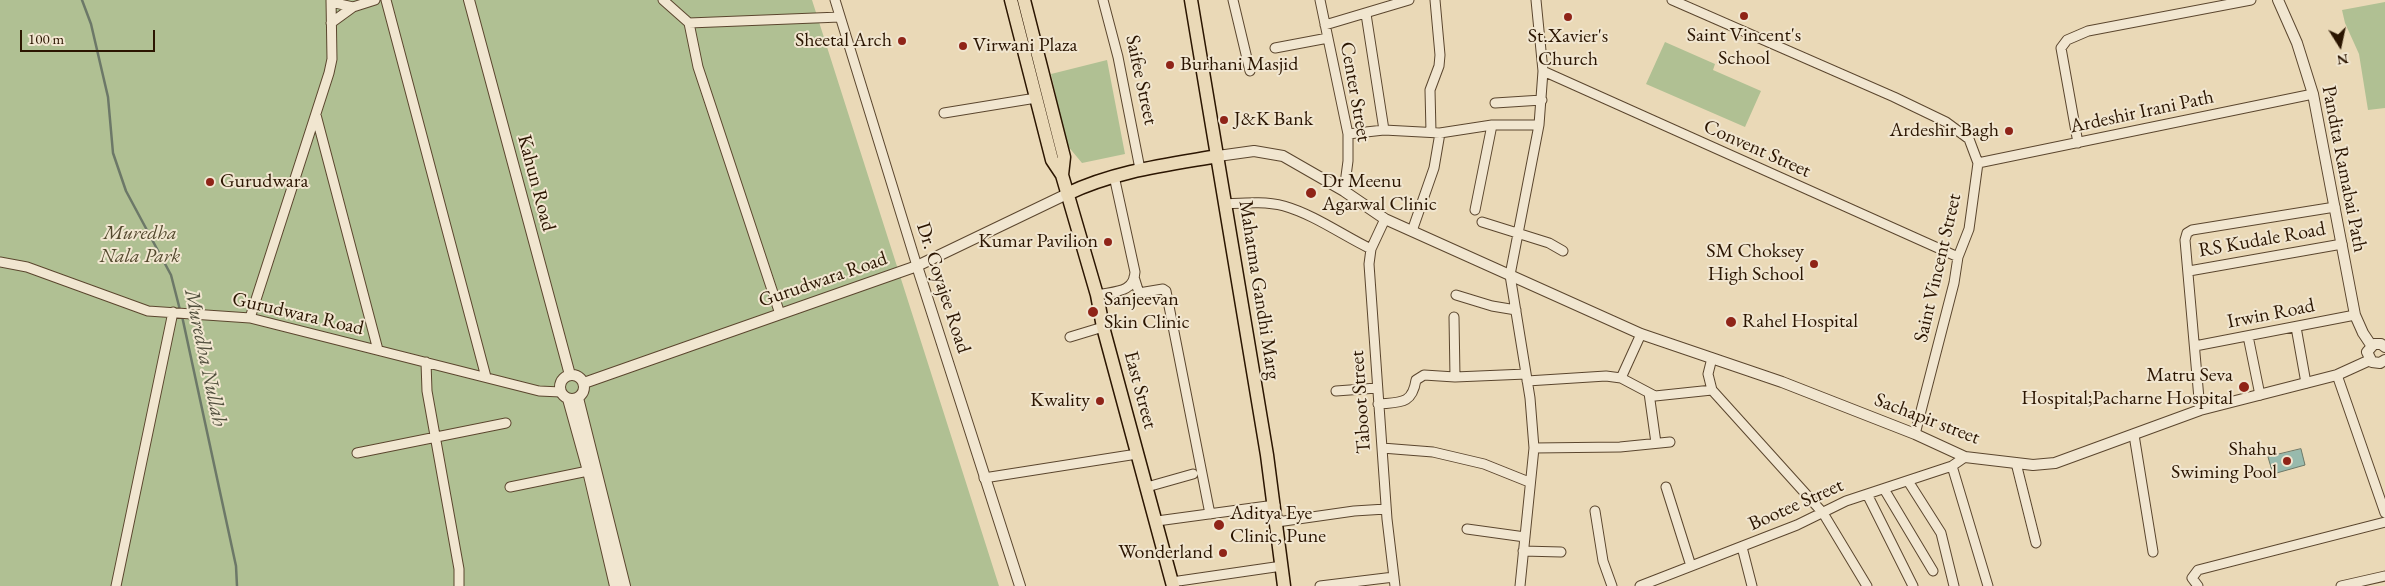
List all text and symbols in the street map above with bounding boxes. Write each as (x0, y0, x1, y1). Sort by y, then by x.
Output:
marker: Saint Vincent's School (1738, 10, 1750, 22)
marker: St.Xavier's Church (1562, 11, 1574, 23)
scale bar (22, 20, 158, 52)
north arrow (2315, 20, 2365, 70)
place label: Saint Vincent's School (1687, 24, 1801, 71)
place label: St.Xavier's Church (1528, 25, 1608, 72)
text: 100 m (28, 29, 64, 48)
place label: Sheetal Arch (795, 29, 892, 53)
street label: Saifee Street (1120, 33, 1162, 127)
place label: Virwani Plaza (973, 34, 1077, 58)
marker: Sheetal Arch (896, 35, 908, 47)
marker: Virwani Plaza (957, 40, 969, 52)
street label: Center Street (1334, 40, 1376, 144)
text: N (2335, 50, 2350, 70)
place label: Burhani Masjid (1180, 53, 1298, 77)
marker: Burhani Masjid (1164, 59, 1176, 71)
street label: Pandita Ramabai Path (2316, 84, 2372, 254)
street label: Ardeshir Irani Path (2068, 85, 2216, 139)
place label: J&K Bank (1234, 108, 1313, 132)
marker: J&K Bank (1218, 114, 1230, 126)
street label: Convent Street (1700, 115, 1814, 183)
place label: Ardeshir Bagh (1890, 119, 1999, 143)
marker: Ardeshir Bagh (2003, 125, 2015, 137)
street label: Kahun Road (512, 132, 560, 234)
place label: Gurudwara (220, 170, 308, 194)
place label: Dr Meenu Agarwal Clinic (1322, 170, 1437, 217)
marker: Gurudwara (204, 176, 216, 188)
marker: Dr Meenu Agarwal Clinic (1304, 186, 1318, 200)
street label: Saint Vincent Street (1909, 191, 1967, 345)
street label: Mahatma Gandhi Marg (1233, 199, 1285, 381)
street label: RS Kudale Road (2197, 217, 2327, 263)
street label: Dr. Coyajee Road (911, 220, 975, 356)
park label: Muredha Nala Park (100, 222, 180, 269)
place label: Kumar Pavilion (978, 230, 1098, 254)
marker: Kumar Pavilion (1102, 236, 1114, 248)
place label: SM Choksey High School (1706, 240, 1804, 287)
street label: Gurudwara Road (756, 247, 890, 313)
marker: SM Choksey High School (1808, 258, 1820, 270)
water label: Muredha Nullah (178, 287, 232, 429)
street label: Gurudwara Road (230, 287, 366, 341)
place label: Sanjeevan Skin Clinic (1104, 288, 1190, 335)
street label: Irwin Road (2225, 294, 2317, 334)
marker: Sanjeevan Skin Clinic (1086, 305, 1100, 319)
place label: Rahel Hospital (1742, 310, 1858, 334)
marker: Rahel Hospital (1724, 315, 1738, 329)
street label: East Street (1118, 349, 1162, 431)
street label: Taboot Street (1345, 349, 1377, 455)
place label: Matru Seva Hospital;Pacharne Hospital (2021, 364, 2233, 411)
marker: Matru Seva Hospital;Pacharne Hospital (2237, 380, 2251, 394)
street label: Sachapir street (1871, 388, 1983, 450)
place label: Kwality (1030, 389, 1090, 413)
marker: Kwality (1094, 395, 1106, 407)
place label: Shahu Swiming Pool (2171, 438, 2277, 485)
marker: Shahu Swiming Pool (2281, 455, 2293, 467)
street label: Bootee Street (1745, 473, 1847, 537)
place label: Aditya Eye Clinic, Pune (1230, 502, 1326, 549)
marker: Aditya Eye Clinic, Pune (1212, 518, 1226, 532)
place label: Wonderland (1118, 541, 1213, 565)
marker: Wonderland (1217, 547, 1229, 559)

